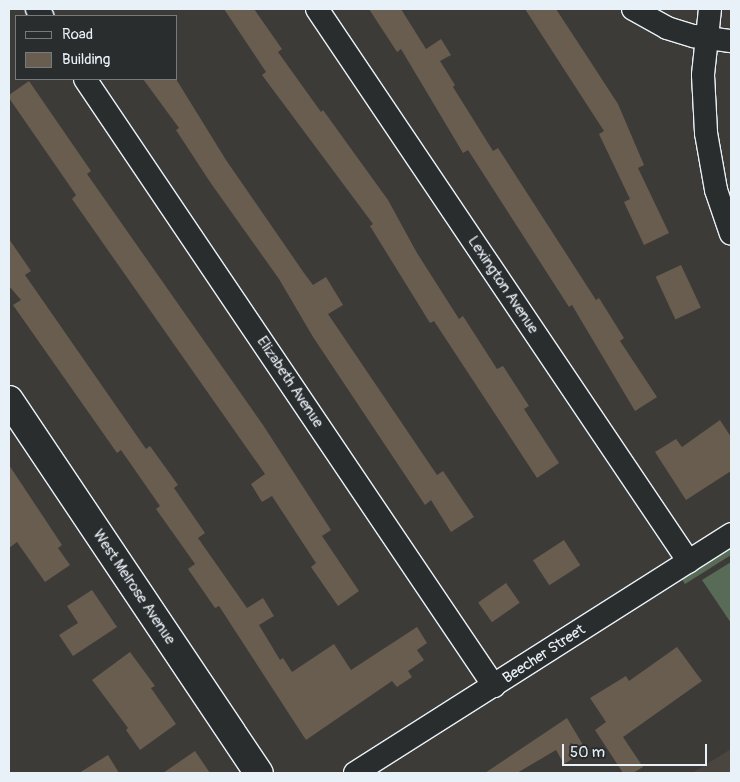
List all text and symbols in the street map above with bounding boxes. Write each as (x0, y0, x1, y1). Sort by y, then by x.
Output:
legend (15, 15, 178, 80)
text: Road (62, 25, 93, 44)
text: Building (62, 50, 110, 69)
street label: Lexington Avenue (464, 233, 542, 337)
street label: Elizabeth Avenue (253, 333, 327, 431)
street label: West Melrose Avenue (89, 526, 179, 648)
street label: Beecher Street (499, 621, 589, 687)
scale bar (565, 734, 710, 766)
text: 50 m (570, 743, 605, 762)

